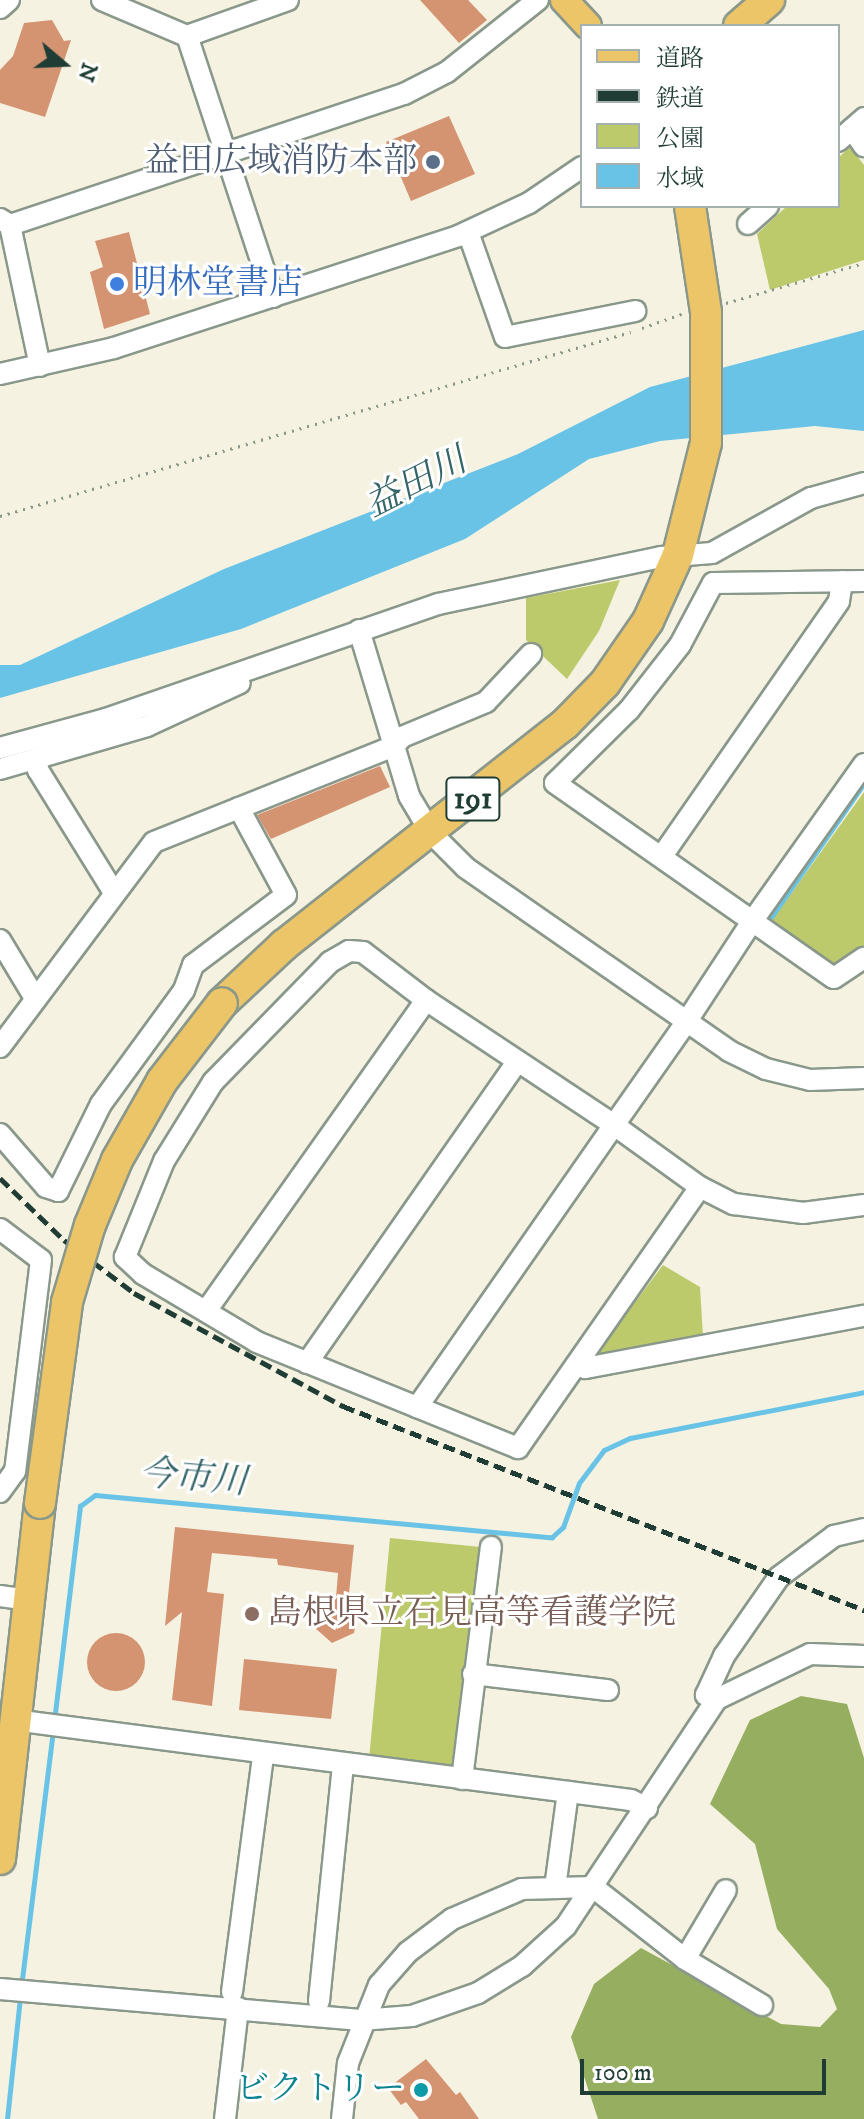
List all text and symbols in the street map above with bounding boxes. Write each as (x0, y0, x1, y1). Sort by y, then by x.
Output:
north arrow (24, 24, 104, 104)
legend (580, 24, 840, 208)
text: 道路 (656, 44, 704, 74)
text: N (71, 59, 103, 85)
text: 鉄道 (656, 84, 704, 114)
text: 公園 (656, 124, 704, 154)
place label: 益田広域消防本部 (145, 142, 417, 182)
marker: 益田広域消防本部 (424, 153, 442, 171)
text: 水域 (656, 164, 704, 194)
place label: 明林堂書店 (133, 264, 303, 304)
marker: 明林堂書店 (108, 275, 126, 293)
water label: 益田川 (358, 439, 474, 527)
road number: 191 (445, 771, 501, 827)
water label: 今市川 (137, 1452, 249, 1504)
place label: 島根県立石見高等看護学院 (268, 1594, 676, 1634)
marker: 島根県立石見高等看護学院 (243, 1605, 261, 1623)
scale bar (584, 2043, 830, 2093)
text: 100 m (594, 2058, 652, 2088)
place label: ビクトリー (235, 2070, 405, 2110)
marker: ビクトリー (412, 2081, 430, 2099)

